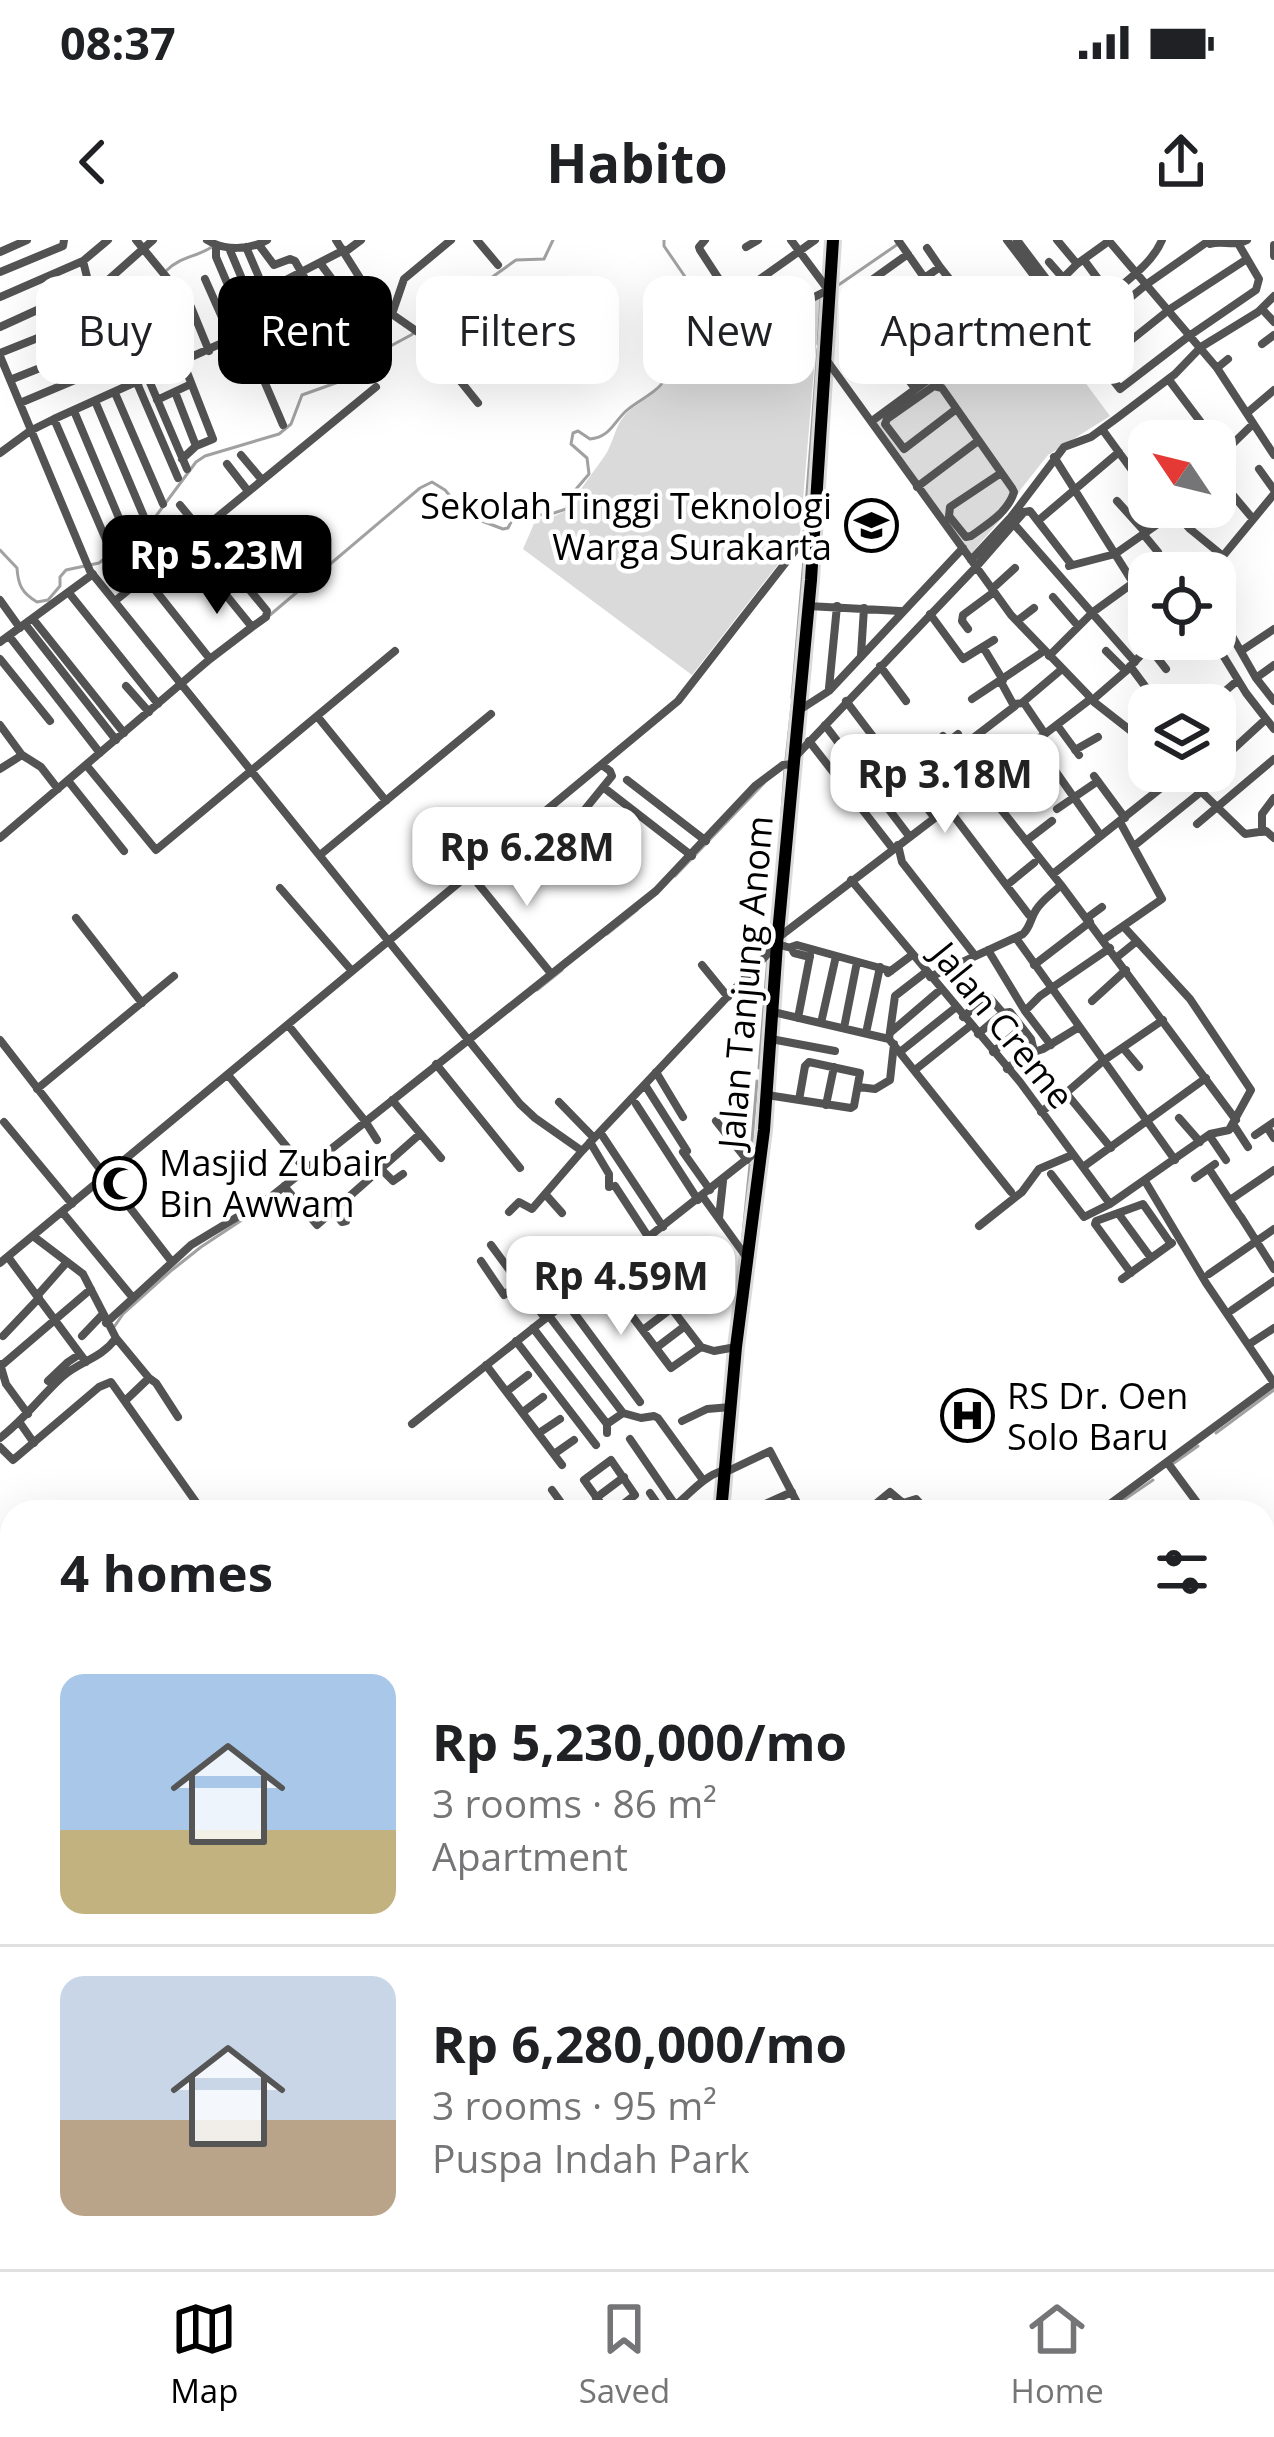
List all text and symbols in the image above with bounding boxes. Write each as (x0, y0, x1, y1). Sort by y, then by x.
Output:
text: 08:37 (60, 12, 176, 73)
text: Habito (546, 125, 728, 199)
icon: back (60, 129, 126, 195)
icon: share (1148, 129, 1214, 195)
chip: Buy (36, 276, 194, 384)
chip: Rent (218, 276, 392, 384)
chip: Filters (416, 276, 619, 384)
chip: New (643, 276, 815, 384)
chip: Apartment (839, 276, 1134, 384)
north arrow (1128, 420, 1236, 528)
map controls (1128, 420, 1236, 792)
place label: Sekolah Tinggi Teknologi Warga Surakarta (420, 481, 832, 571)
school or university icon: Sekolah Tinggi Teknologi Warga Surakarta (843, 498, 899, 554)
pin: Rp 5.23M (93, 515, 341, 617)
text: Rp 5.23M (129, 527, 305, 580)
button: locate (1128, 552, 1236, 660)
button: layers (1128, 684, 1236, 792)
pin: Rp 3.18M (821, 734, 1069, 836)
text: Rp 3.18M (857, 746, 1033, 799)
pin: Rp 6.28M (403, 807, 651, 909)
street label: Jalan Tanjung Anom (706, 813, 784, 1154)
text: Rp 6.28M (439, 819, 615, 872)
street label: Jalan Creme (919, 929, 1085, 1119)
place label: Masjid Zubair Bin Awwam (159, 1138, 387, 1228)
mosque icon: Masjid Zubair Bin Awwam (92, 1155, 148, 1211)
pin: Rp 4.59M (497, 1236, 745, 1338)
text: Rp 4.59M (533, 1248, 709, 1301)
place label: RS Dr. Oen Solo Baru (1007, 1371, 1188, 1461)
hospital icon: RS Dr. Oen Solo Baru (940, 1388, 996, 1444)
text: 4 homes (60, 1537, 273, 1607)
icon: filters (1149, 1539, 1215, 1605)
text: Rp 5,230,000/mo (432, 1706, 847, 1776)
icon: home (156, 1722, 300, 1866)
text: 3 rooms · 86 m² (432, 1776, 717, 1829)
text: Apartment (432, 1829, 628, 1882)
text: Rp 6,280,000/mo (432, 2008, 847, 2078)
icon: home (156, 2024, 300, 2168)
text: 3 rooms · 95 m² (432, 2078, 717, 2131)
text: Puspa Indah Park (432, 2131, 750, 2184)
tab: Map (170, 2296, 238, 2413)
tab: Saved (579, 2296, 670, 2413)
tab: Home (1011, 2296, 1104, 2413)

